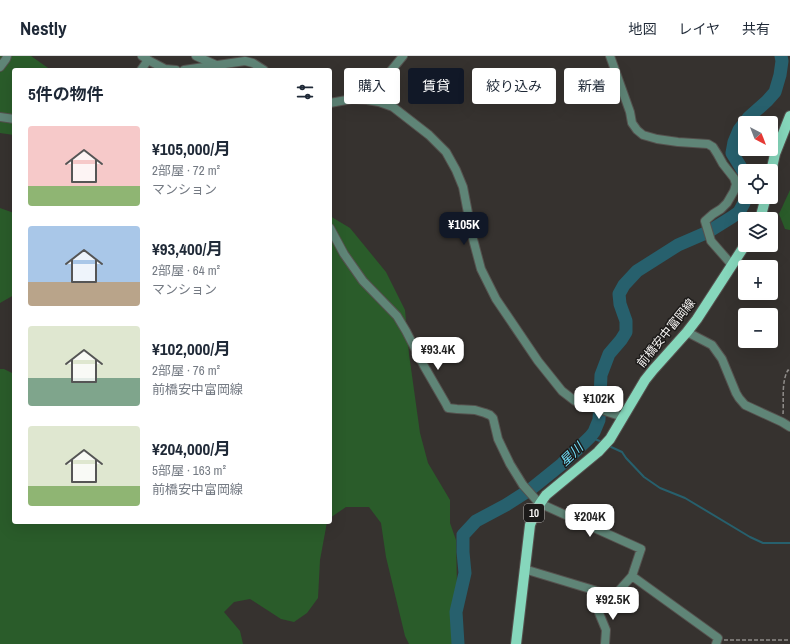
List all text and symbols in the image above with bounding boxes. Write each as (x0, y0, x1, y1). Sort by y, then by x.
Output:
text: Nestly (20, 15, 67, 41)
text: 地図 (628, 20, 656, 38)
text: レイヤ (678, 20, 720, 38)
text: 共有 (742, 20, 770, 38)
chip: 購入 (344, 68, 400, 104)
chip: 賃貸 (408, 68, 464, 104)
chip: 絞り込み (472, 68, 556, 104)
chip: 新着 (564, 68, 620, 104)
icon: filters (294, 81, 316, 103)
text: 5件の物件 (28, 82, 104, 105)
north arrow (738, 116, 778, 156)
map controls (738, 116, 778, 348)
text: ¥105,000/月 (152, 137, 231, 160)
icon: home (60, 142, 108, 190)
text: 2部屋 · 72 m² (152, 162, 220, 179)
button: locate (738, 164, 778, 204)
text: マンション (152, 181, 217, 198)
pin: ¥105K (436, 212, 492, 246)
button: layers (738, 212, 778, 252)
text: ¥105K (448, 216, 480, 233)
text: ¥93,400/月 (152, 237, 223, 260)
icon: home (60, 242, 108, 290)
button: + (738, 260, 778, 300)
text: 2部屋 · 64 m² (152, 262, 220, 279)
text: マンション (152, 281, 217, 298)
street label: 前橋安中富岡線 (633, 295, 699, 371)
button: − (738, 308, 778, 348)
text: ¥102,000/月 (152, 337, 231, 360)
pin: ¥93.4K (405, 337, 471, 371)
text: ¥93.4K (421, 341, 455, 358)
icon: home (60, 342, 108, 390)
text: 2部屋 · 76 m² (152, 362, 220, 379)
text: 前橋安中富岡線 (152, 381, 243, 398)
pin: ¥102K (571, 386, 627, 420)
text: ¥102K (583, 390, 615, 407)
text: ¥204,000/月 (152, 437, 231, 460)
water label: 星川 (556, 438, 588, 470)
icon: home (60, 442, 108, 490)
text: 5部屋 · 163 m² (152, 462, 226, 479)
text: 前橋安中富岡線 (152, 481, 243, 498)
road number: 10 (524, 504, 544, 522)
pin: ¥204K (562, 504, 618, 538)
text: ¥204K (574, 508, 606, 525)
pin: ¥92.5K (580, 587, 646, 621)
text: ¥92.5K (596, 591, 630, 608)

